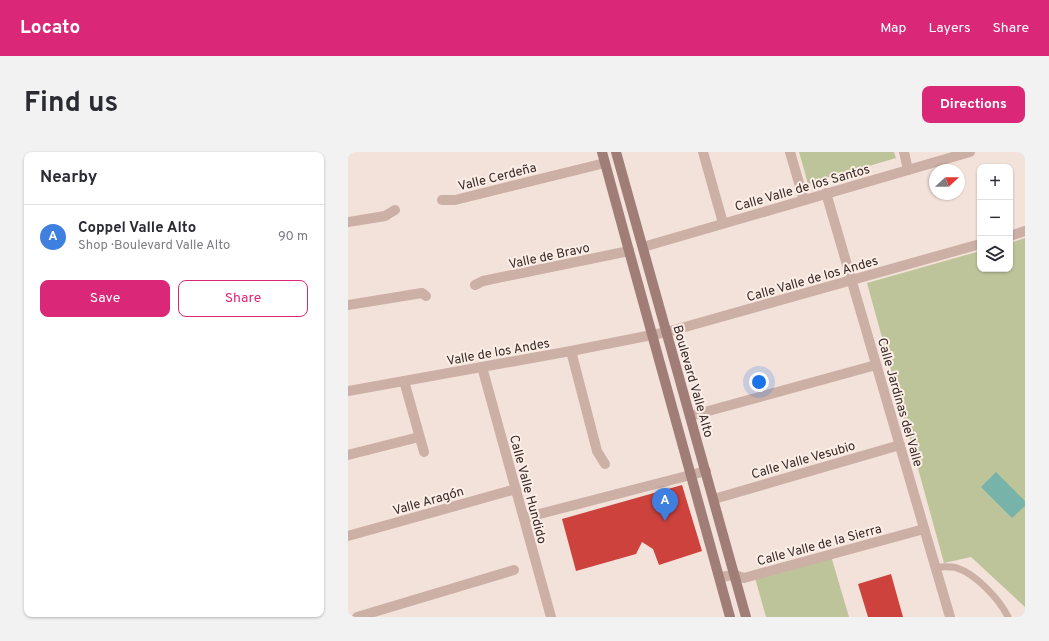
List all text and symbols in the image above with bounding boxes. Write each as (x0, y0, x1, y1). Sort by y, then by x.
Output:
text: Locato (20, 16, 80, 40)
text: Map (880, 20, 906, 37)
text: Layers (928, 20, 970, 37)
text: Share (992, 20, 1029, 37)
text: Find us (24, 86, 118, 122)
button: Directions (922, 86, 1025, 123)
street label: Valle Cerdeña (457, 160, 538, 195)
street label: Calle Valle de los Santos (733, 162, 872, 216)
north arrow (929, 164, 965, 200)
map controls (977, 164, 1013, 272)
button: + (977, 164, 1013, 200)
text: Nearby (40, 167, 97, 189)
button: − (977, 200, 1013, 236)
text: Coppel Valle Alto (78, 219, 196, 238)
text: A (48, 229, 58, 245)
text: 90 m (278, 229, 308, 245)
button: layers (977, 236, 1013, 272)
text: Shop · Boulevard Valle Alto (78, 238, 230, 254)
street label: Valle de Bravo (507, 241, 591, 273)
street label: Calle Valle de los Andes (745, 253, 880, 306)
button: Save (40, 280, 170, 317)
button: Share (178, 280, 308, 317)
street label: Boulevard Valle Alto (668, 323, 716, 440)
street label: Valle de los Andes (446, 336, 551, 370)
street label: Calle Jardinas del Valle (873, 336, 925, 469)
your location (749, 372, 769, 392)
street label: Calle Valle Hundido (505, 433, 549, 546)
street label: Calle Valle Vesubio (750, 438, 857, 483)
street label: Valle Aragón (391, 484, 466, 520)
pin: A (652, 488, 678, 521)
street label: Calle Valle de la Sierra (755, 522, 884, 570)

